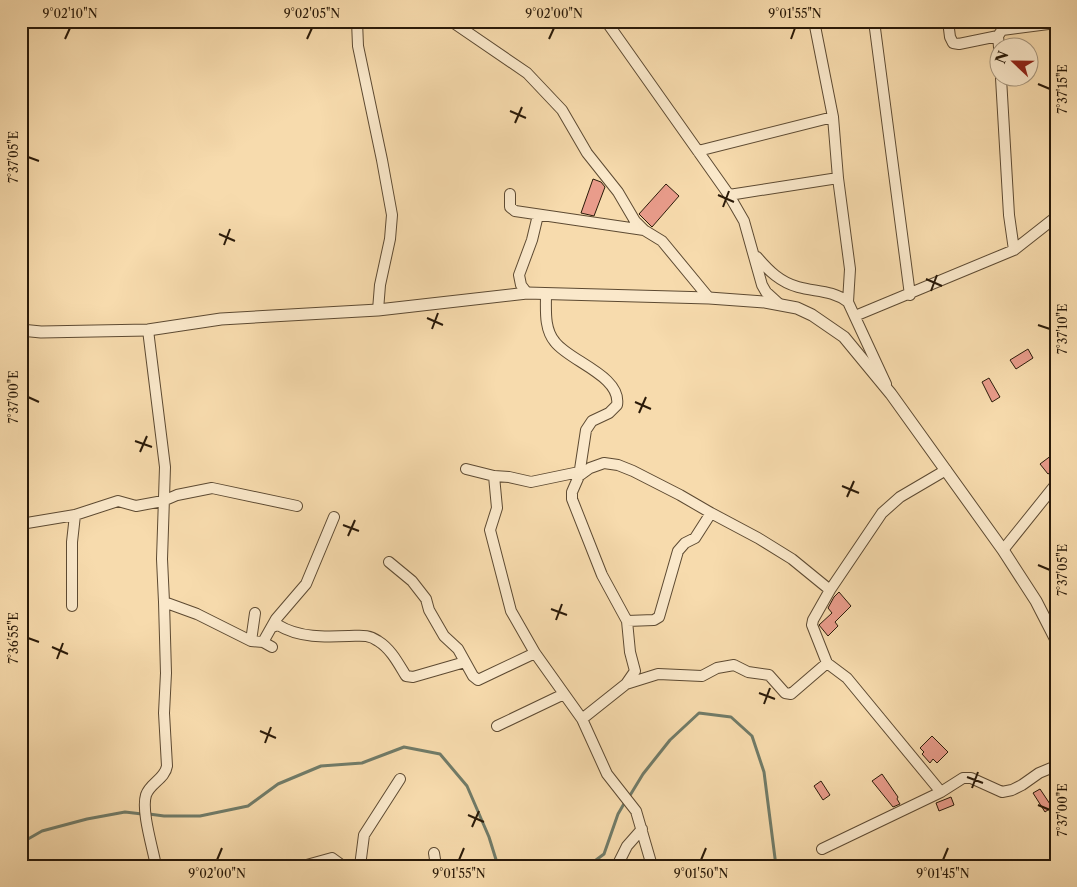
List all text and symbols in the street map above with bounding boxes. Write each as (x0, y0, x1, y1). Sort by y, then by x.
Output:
text: 9°02'10"N (42, 6, 98, 21)
text: 9°02'05"N (284, 6, 340, 21)
text: 9°02'00"N (525, 6, 583, 21)
text: 9°01'55"N (768, 6, 822, 21)
north arrow (990, 38, 1040, 88)
text: N (991, 48, 1013, 66)
text: 7°37'15"E (1055, 64, 1070, 114)
text: 7°37'05"E (6, 131, 21, 183)
text: 7°37'10"E (1055, 304, 1070, 354)
text: 7°37'00"E (6, 371, 21, 423)
text: 7°37'05"E (1055, 544, 1070, 596)
text: 7°36'55"E (6, 612, 21, 664)
text: 7°37'00"E (1055, 784, 1070, 836)
text: 9°02'00"N (188, 866, 246, 881)
text: 9°01'55"N (432, 866, 486, 881)
text: 9°01'50"N (674, 866, 728, 881)
text: 9°01'45"N (916, 866, 970, 881)

